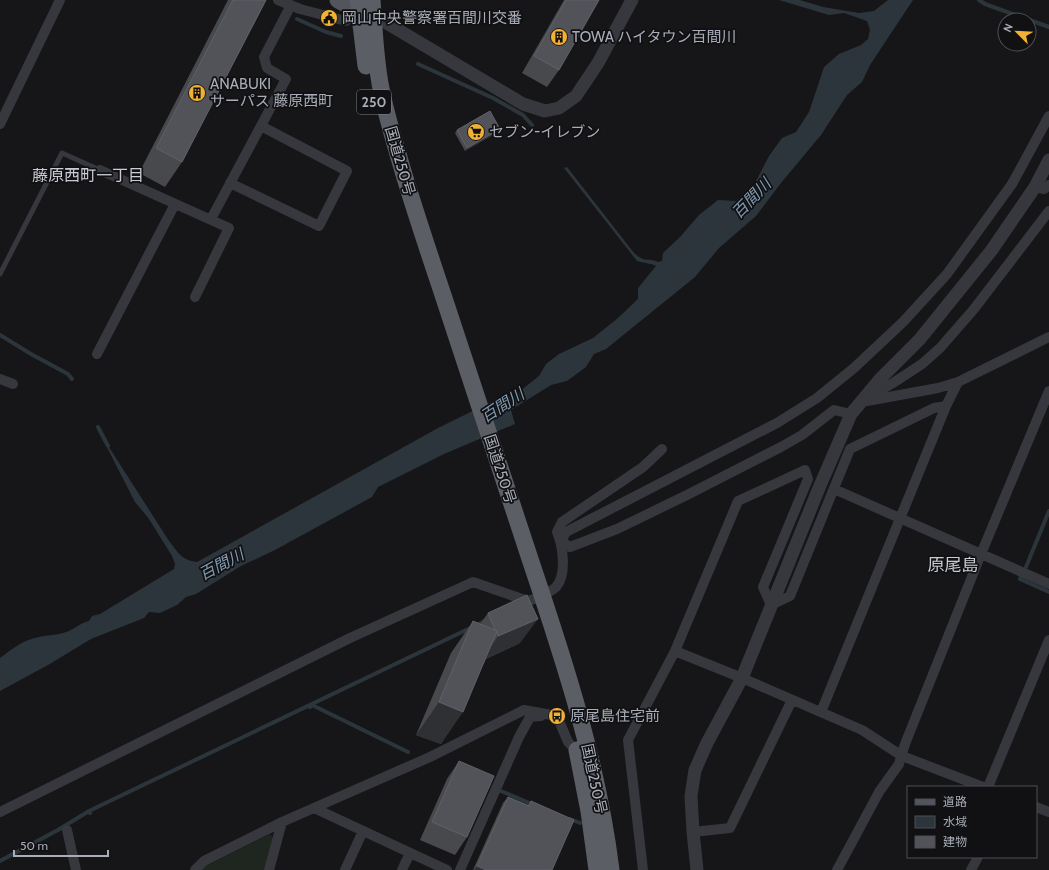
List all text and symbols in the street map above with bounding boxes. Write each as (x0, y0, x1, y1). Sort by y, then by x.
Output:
public building icon: 岡山中央警察署百間川交番 (319, 8, 339, 28)
place label: 岡山中央警察署百間川交番 (342, 9, 522, 27)
north arrow (997, 12, 1037, 52)
text: N (1000, 22, 1016, 34)
building icon: TOWA ハイタウン百間川 (549, 27, 569, 47)
place label: TOWA ハイタウン百間川 (572, 28, 736, 46)
place label: ANABUKI サーパス 藤原西町 (210, 75, 333, 110)
building icon: ANABUKI サーパス 藤原西町 (187, 83, 207, 103)
road number: 250 (357, 90, 391, 114)
supermarket icon: セブン-イレブン (466, 122, 486, 142)
place label: セブン-イレブン (489, 123, 600, 141)
street label: 国道250号 (382, 124, 418, 198)
district label: 藤原西町一丁目 (32, 166, 144, 185)
water label: 百間川 (728, 173, 776, 222)
water label: 百間川 (477, 383, 529, 426)
street label: 国道250号 (480, 432, 520, 506)
water label: 百間川 (196, 544, 249, 584)
district label: 原尾島 (928, 555, 979, 575)
bus stop icon: 原尾島住宅前 (547, 706, 567, 726)
place label: 原尾島住宅前 (570, 707, 660, 725)
street label: 国道250号 (578, 742, 610, 816)
legend (907, 786, 1037, 858)
text: 道路 (943, 794, 967, 809)
text: 水域 (943, 814, 967, 829)
scale bar (14, 832, 108, 858)
text: 建物 (943, 834, 967, 849)
text: 50 m (20, 838, 48, 853)

